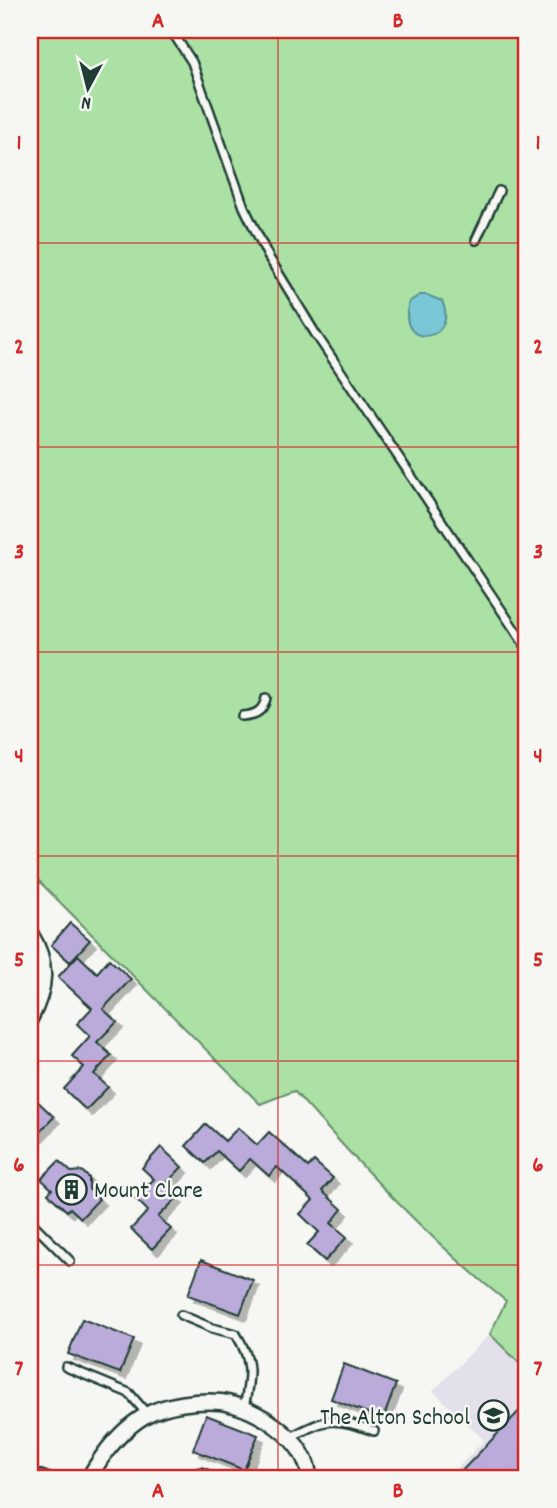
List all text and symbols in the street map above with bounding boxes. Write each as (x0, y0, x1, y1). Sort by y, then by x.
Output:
text: A (152, 6, 164, 39)
text: B (393, 6, 404, 39)
north arrow (52, 52, 122, 122)
text: N (80, 87, 93, 115)
text: 1 (16, 128, 22, 161)
text: 1 (535, 128, 541, 161)
text: 2 (14, 332, 24, 365)
text: 2 (533, 332, 543, 365)
text: 3 (14, 537, 24, 570)
text: 3 (533, 537, 543, 570)
text: 4 (14, 741, 24, 774)
text: 4 (533, 741, 543, 774)
text: 5 (14, 945, 24, 978)
text: 5 (533, 945, 543, 978)
text: 6 (13, 1150, 25, 1183)
text: 6 (532, 1150, 544, 1183)
building icon: Mount Clare (54, 1172, 88, 1206)
place label: Mount Clare (94, 1175, 203, 1209)
text: 7 (15, 1354, 24, 1387)
text: 7 (534, 1354, 543, 1387)
school or university icon: The Alton School (476, 1399, 510, 1433)
place label: The Alton School (320, 1402, 470, 1436)
text: A (152, 1476, 164, 1508)
text: B (393, 1476, 404, 1508)

